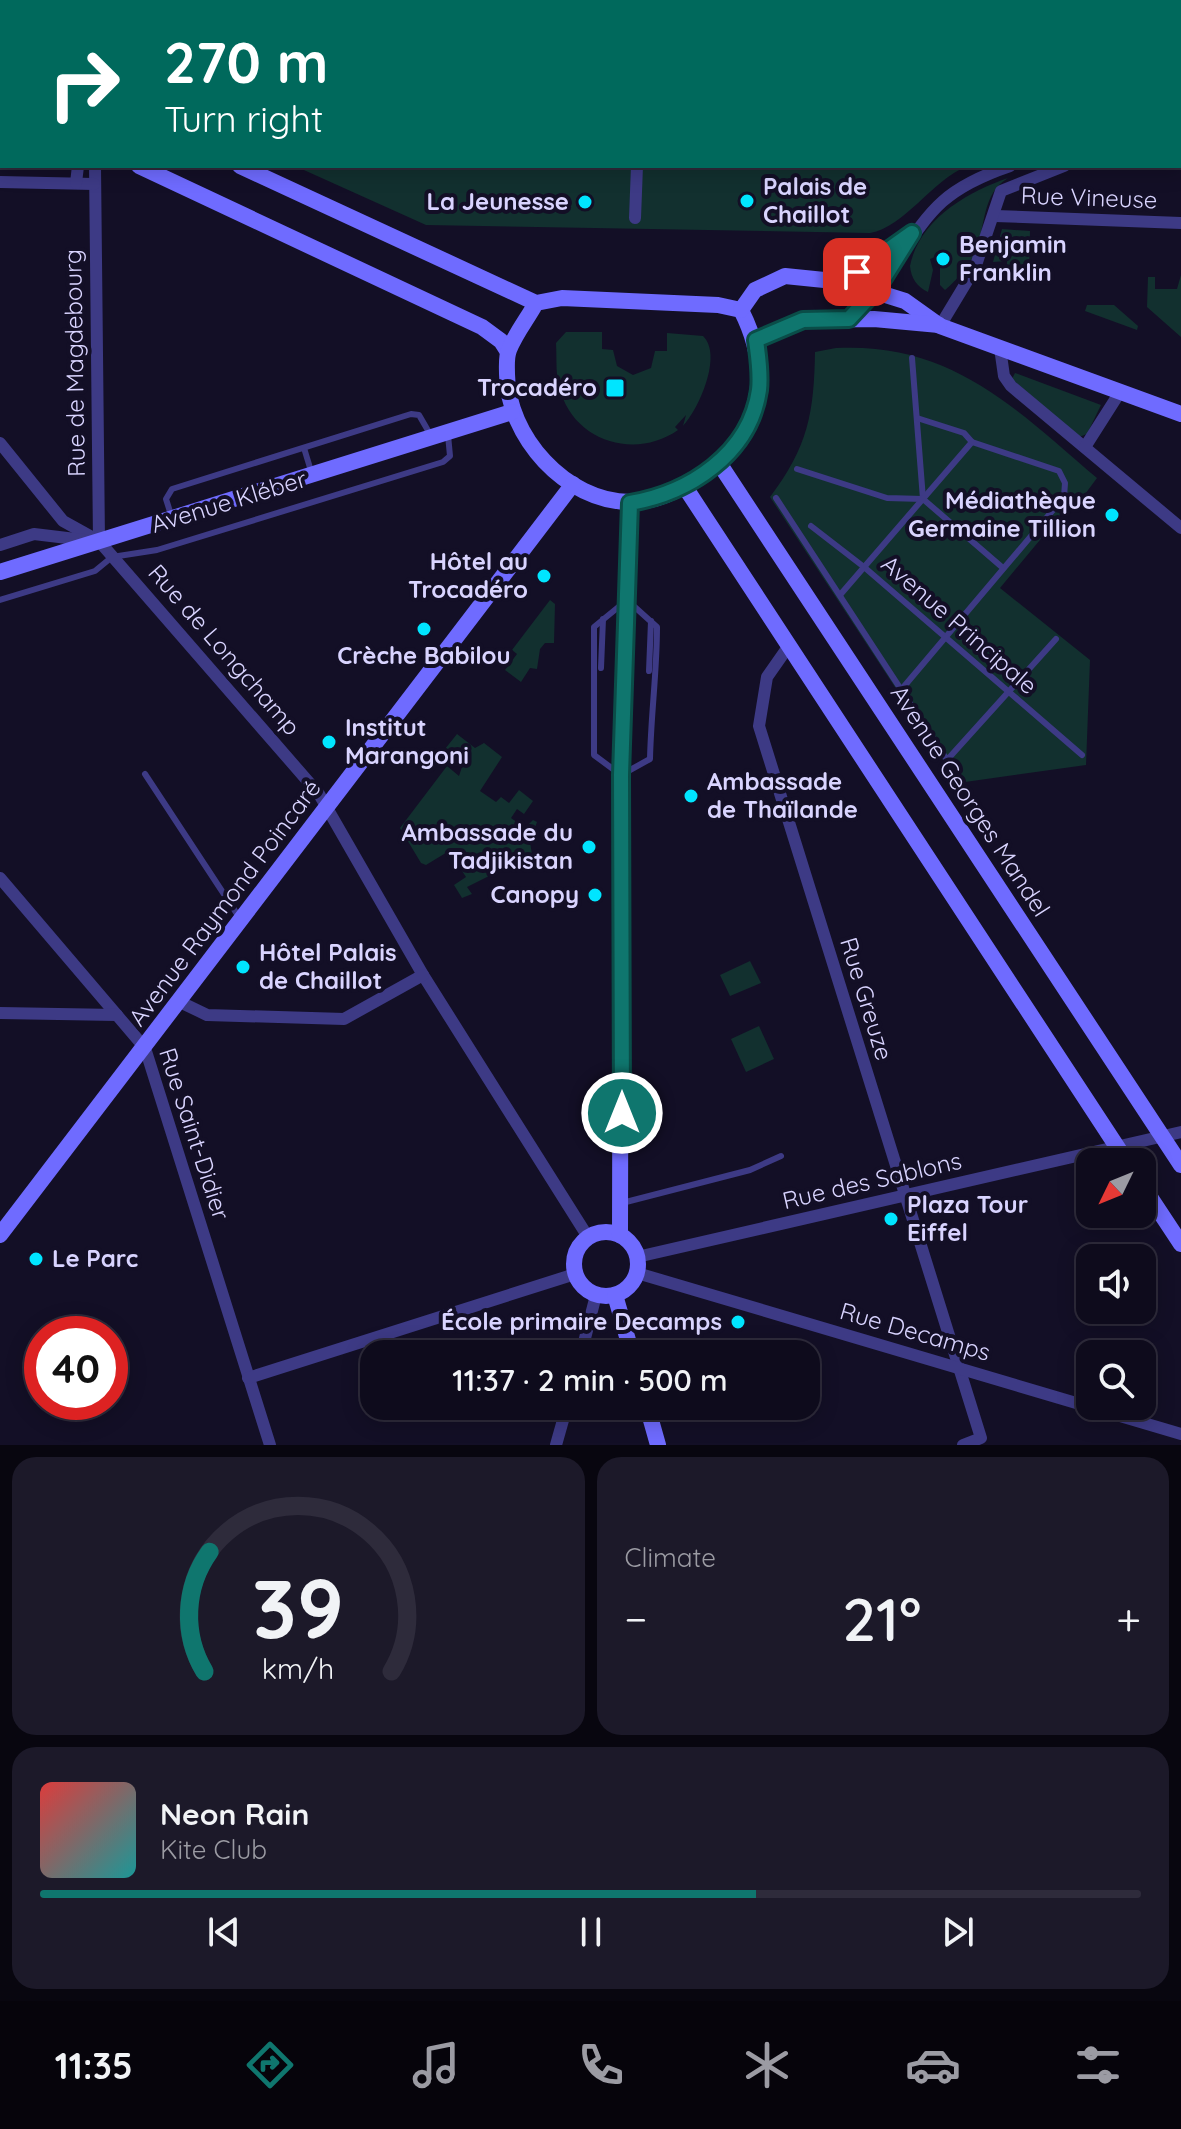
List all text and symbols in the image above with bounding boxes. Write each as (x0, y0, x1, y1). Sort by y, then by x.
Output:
text: 270 m (164, 27, 328, 97)
icon: right (32, 32, 136, 136)
text: Turn right (164, 96, 323, 141)
place label: Palais de Chaillot (763, 171, 867, 229)
street label: Rue Vineuse (1020, 180, 1158, 214)
place label: La Jeunesse (426, 186, 569, 216)
marker: Palais de Chaillot (738, 192, 756, 210)
marker: La Jeunesse (576, 193, 594, 211)
place label: Benjamin Franklin (959, 229, 1067, 287)
pin (823, 238, 891, 306)
street label: Rue de Magdebourg (57, 249, 91, 477)
icon: arrive (835, 250, 879, 294)
marker: Benjamin Franklin (934, 250, 952, 268)
place label: Trocadéro (477, 372, 597, 402)
marker: Trocadéro (604, 377, 626, 399)
street label: Avenue Kléber (147, 463, 310, 539)
place label: Médiathèque Germaine Tillion (908, 485, 1096, 543)
marker: Médiathèque Germaine Tillion (1103, 506, 1121, 524)
place label: Hôtel au Trocadéro (408, 546, 528, 604)
street label: Avenue Principale (876, 548, 1044, 700)
street label: Rue de Longchamp (142, 558, 307, 741)
marker: Hôtel au Trocadéro (535, 567, 553, 585)
marker: Crèche Babilou (415, 620, 433, 638)
place label: Crèche Babilou (337, 640, 511, 670)
street label: Avenue Georges Mandel (885, 679, 1057, 922)
place label: Institut Marangoni (345, 712, 469, 770)
marker: Institut Marangoni (320, 733, 338, 751)
place label: Ambassade de Thaïlande (707, 766, 858, 824)
street label: Avenue Raymond Poincaré (122, 773, 327, 1032)
marker: Ambassade de Thaïlande (682, 787, 700, 805)
place label: Ambassade du Tadjikistan (401, 817, 573, 875)
marker: Ambassade du Tadjikistan (580, 838, 598, 856)
place label: Canopy (490, 879, 579, 909)
marker: Canopy (586, 886, 604, 904)
street label: Rue Greuze (834, 934, 900, 1064)
place label: Hôtel Palais de Chaillot (259, 937, 397, 995)
marker: Hôtel Palais de Chaillot (234, 958, 252, 976)
street label: Rue Saint-Didier (153, 1044, 237, 1223)
position arrow (580, 1071, 664, 1155)
street label: Rue des Sablons (779, 1145, 964, 1215)
north arrow (1076, 1148, 1156, 1228)
map controls (1076, 1148, 1156, 1420)
place label: Plaza Tour Eiffel (907, 1189, 1028, 1247)
marker: Plaza Tour Eiffel (882, 1210, 900, 1228)
place label: Le Parc (52, 1243, 138, 1273)
button: sound (1076, 1244, 1156, 1324)
marker: Le Parc (27, 1250, 45, 1268)
street label: Rue Decamps (837, 1295, 994, 1367)
place label: École primaire Decamps (441, 1306, 722, 1336)
marker: École primaire Decamps (729, 1313, 747, 1331)
speed limit sign: 40 (24, 1316, 128, 1420)
button: search (1076, 1340, 1156, 1420)
text: 11:37 · 2 min · 500 m (452, 1361, 728, 1399)
text: Climate (625, 1541, 716, 1574)
text: 39 (252, 1555, 344, 1659)
text: 21° (842, 1581, 921, 1656)
text: − (625, 1591, 647, 1646)
text: + (1116, 1591, 1141, 1646)
text: km/h (262, 1650, 335, 1686)
text: Neon Rain (160, 1795, 309, 1833)
text: Kite Club (160, 1833, 267, 1866)
icon: previous (202, 1910, 246, 1954)
icon: pause (569, 1910, 613, 1954)
icon: next (936, 1910, 980, 1954)
icon: directions (242, 2037, 298, 2093)
icon: music (408, 2037, 464, 2093)
icon: phone (573, 2037, 629, 2093)
icon: climate (739, 2037, 795, 2093)
icon: car (905, 2037, 961, 2093)
icon: filters (1070, 2037, 1126, 2093)
text: 11:35 (55, 2043, 133, 2088)

